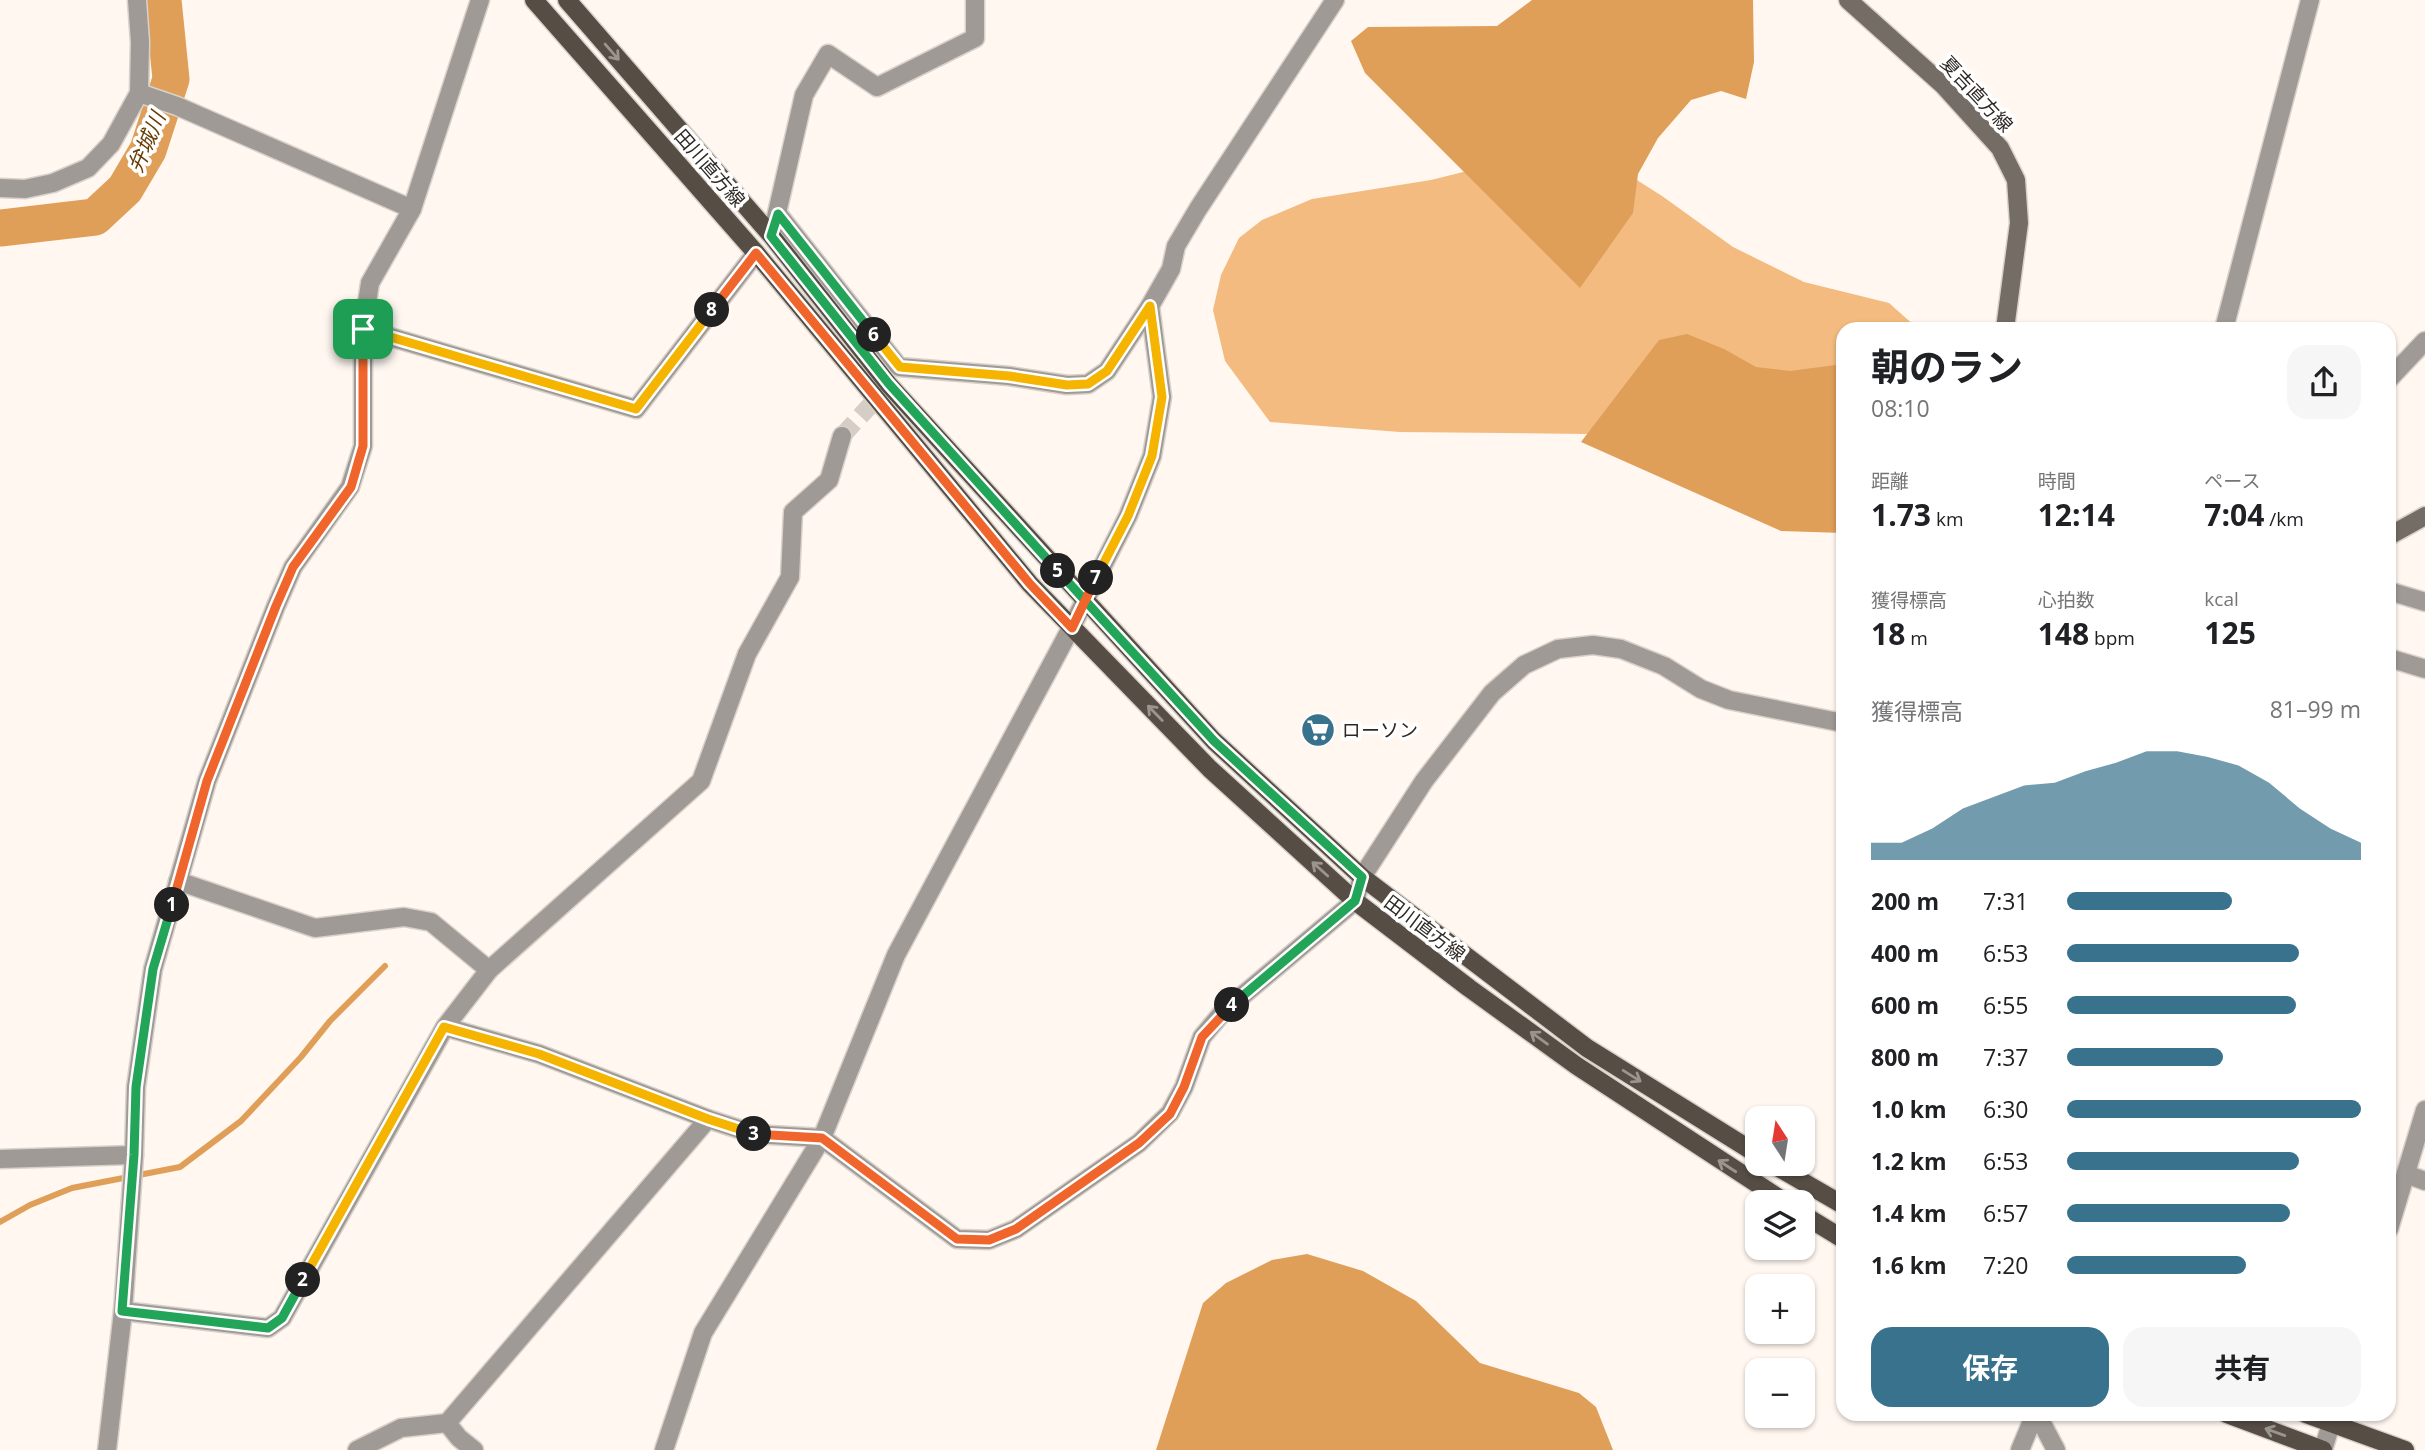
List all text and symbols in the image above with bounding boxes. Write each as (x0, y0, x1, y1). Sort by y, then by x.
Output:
one-way arrow (604, 42, 620, 60)
street label: 夏吉直方線 (1935, 50, 2019, 138)
water label: 弁城川 (121, 106, 172, 176)
street label: 田川直方線 (669, 124, 751, 212)
pin: 8 (694, 292, 730, 328)
text: 8 (706, 296, 717, 322)
pin (333, 299, 393, 359)
icon: arrive (344, 310, 382, 348)
pin: 6 (856, 318, 892, 352)
text: 6 (868, 321, 879, 347)
text: 朝のラン (1871, 340, 2023, 392)
button: share (2287, 345, 2361, 419)
text: 08:10 (1871, 392, 1930, 424)
text: 距離 (1871, 468, 1909, 494)
text: 時間 (2038, 468, 2076, 494)
text: ペース (2204, 468, 2260, 494)
text: 1.73 (1871, 494, 1931, 535)
text: 12:14 (2038, 494, 2115, 535)
text: 7:04 (2204, 494, 2264, 535)
text: km (1931, 506, 1964, 532)
text: /km (2264, 506, 2304, 532)
pin: 5 (1040, 554, 1076, 588)
text: 5 (1052, 557, 1063, 583)
pin: 7 (1078, 560, 1114, 596)
text: 7 (1090, 564, 1101, 590)
text: kcal (2204, 586, 2239, 612)
text: 獲得標高 (1871, 587, 1947, 613)
text: 心拍数 (2038, 587, 2095, 613)
text: 125 (2204, 612, 2256, 653)
text: 18 (1871, 613, 1905, 654)
text: 148 (2038, 613, 2089, 654)
text: m (1905, 625, 1928, 651)
text: bpm (2089, 625, 2135, 651)
text: 81–99 m (2270, 693, 2361, 725)
text: 獲得標高 (1871, 695, 1963, 727)
one-way arrow (1146, 705, 1163, 722)
supermarket icon: ローソン (1299, 711, 1337, 749)
place label: ローソン (1342, 717, 1418, 743)
one-way arrow (1311, 861, 1329, 877)
text: 200 m (1871, 885, 1939, 917)
text: 7:31 (1983, 885, 2029, 917)
pin: 1 (154, 888, 190, 922)
street label: 田川直方線 (1379, 889, 1471, 967)
text: 1 (166, 891, 177, 917)
text: 400 m (1871, 937, 1939, 969)
text: 6:53 (1983, 937, 2029, 969)
pin: 4 (1214, 988, 1250, 1023)
text: 600 m (1871, 989, 1939, 1021)
text: 6:55 (1983, 989, 2029, 1021)
text: 4 (1226, 991, 1237, 1017)
one-way arrow (1530, 1031, 1548, 1046)
text: 800 m (1871, 1041, 1939, 1073)
text: 7:37 (1983, 1041, 2029, 1073)
one-way arrow (1622, 1069, 1641, 1083)
text: 1.0 km (1871, 1093, 1947, 1125)
text: 6:30 (1983, 1093, 2029, 1125)
north arrow (1745, 1106, 1815, 1176)
map controls (1745, 1106, 1815, 1428)
pin: 3 (736, 1116, 772, 1152)
text: 3 (748, 1120, 759, 1146)
text: 1.2 km (1871, 1145, 1947, 1177)
text: 6:53 (1983, 1145, 2029, 1177)
one-way arrow (1718, 1158, 1737, 1173)
button: layers (1745, 1190, 1815, 1260)
text: 1.4 km (1871, 1197, 1947, 1229)
text: 6:57 (1983, 1197, 2029, 1229)
text: 1.6 km (1871, 1249, 1947, 1281)
text: 7:20 (1983, 1249, 2029, 1281)
pin: 2 (286, 1262, 320, 1298)
text: 2 (297, 1266, 308, 1292)
button: + (1745, 1274, 1815, 1344)
button: 保存 (1871, 1327, 2109, 1407)
button: 共有 (2123, 1327, 2361, 1407)
button: − (1745, 1358, 1815, 1428)
one-way arrow (2265, 1425, 2287, 1437)

